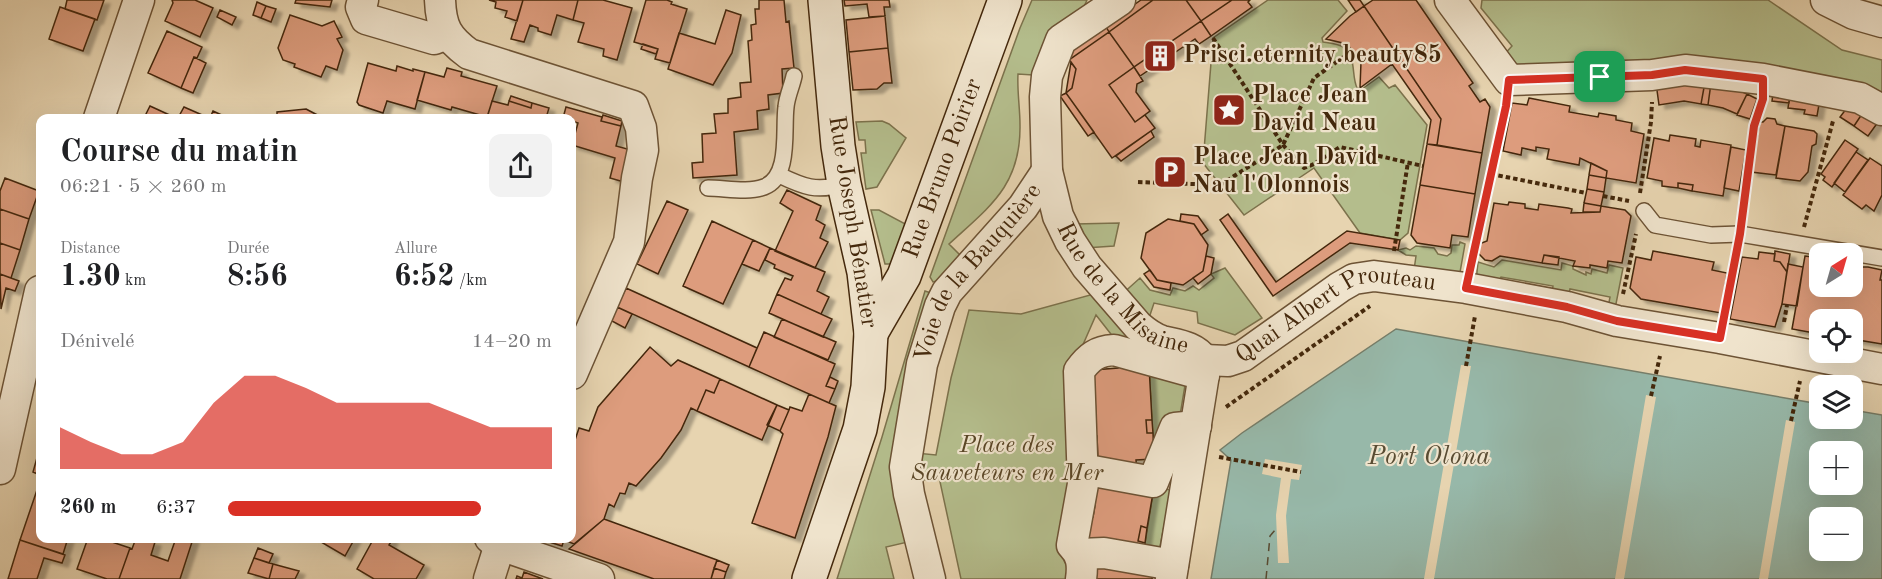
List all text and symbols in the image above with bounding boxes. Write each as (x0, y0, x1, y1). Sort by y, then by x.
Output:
building icon: Prisci.eternity.beauty85 (1142, 38, 1178, 74)
place label: Prisci.eternity.beauty85 (1183, 43, 1442, 68)
pin (1574, 51, 1625, 102)
icon: arrive (1583, 60, 1616, 93)
street label: Rue Bruno Poirier (899, 76, 987, 262)
place label: Place Jean David Neau (1252, 84, 1376, 136)
place icon: Place Jean David Neau (1211, 92, 1247, 128)
street label: Rue Joseph Bénatier (823, 114, 881, 330)
button: share (489, 134, 552, 197)
text: Course du matin (60, 136, 298, 169)
place label: Place Jean David Nau l'Olonnois (1193, 146, 1378, 198)
parking icon: Place Jean David Nau l'Olonnois (1152, 154, 1188, 190)
text: 06:21 · 5 × 260 m (60, 177, 227, 197)
street label: Voie de la Bauquière (911, 180, 1047, 365)
street label: Rue de la Misaine (1051, 219, 1191, 359)
text: Distance (60, 241, 120, 257)
text: Durée (227, 241, 269, 257)
text: Allure (394, 241, 437, 257)
north arrow (1809, 243, 1863, 297)
map controls (1809, 243, 1863, 561)
text: 1.30 (60, 262, 121, 292)
text: 8:56 (227, 262, 288, 292)
text: 6:52 (394, 262, 455, 292)
street label: Quai Albert Prouteau (1232, 263, 1437, 369)
text: km (121, 273, 146, 289)
text: /km (455, 273, 487, 289)
button: locate (1809, 309, 1863, 363)
text: Dénivelé (60, 332, 134, 352)
text: 14–20 m (472, 332, 552, 352)
button: layers (1809, 375, 1863, 429)
park label: Place des Sauveteurs en Mer (911, 434, 1104, 486)
button: + (1809, 441, 1863, 495)
water label: Port Olona (1367, 444, 1490, 470)
text: 260 m (60, 498, 116, 518)
text: 6:37 (156, 498, 196, 518)
button: − (1809, 507, 1863, 561)

